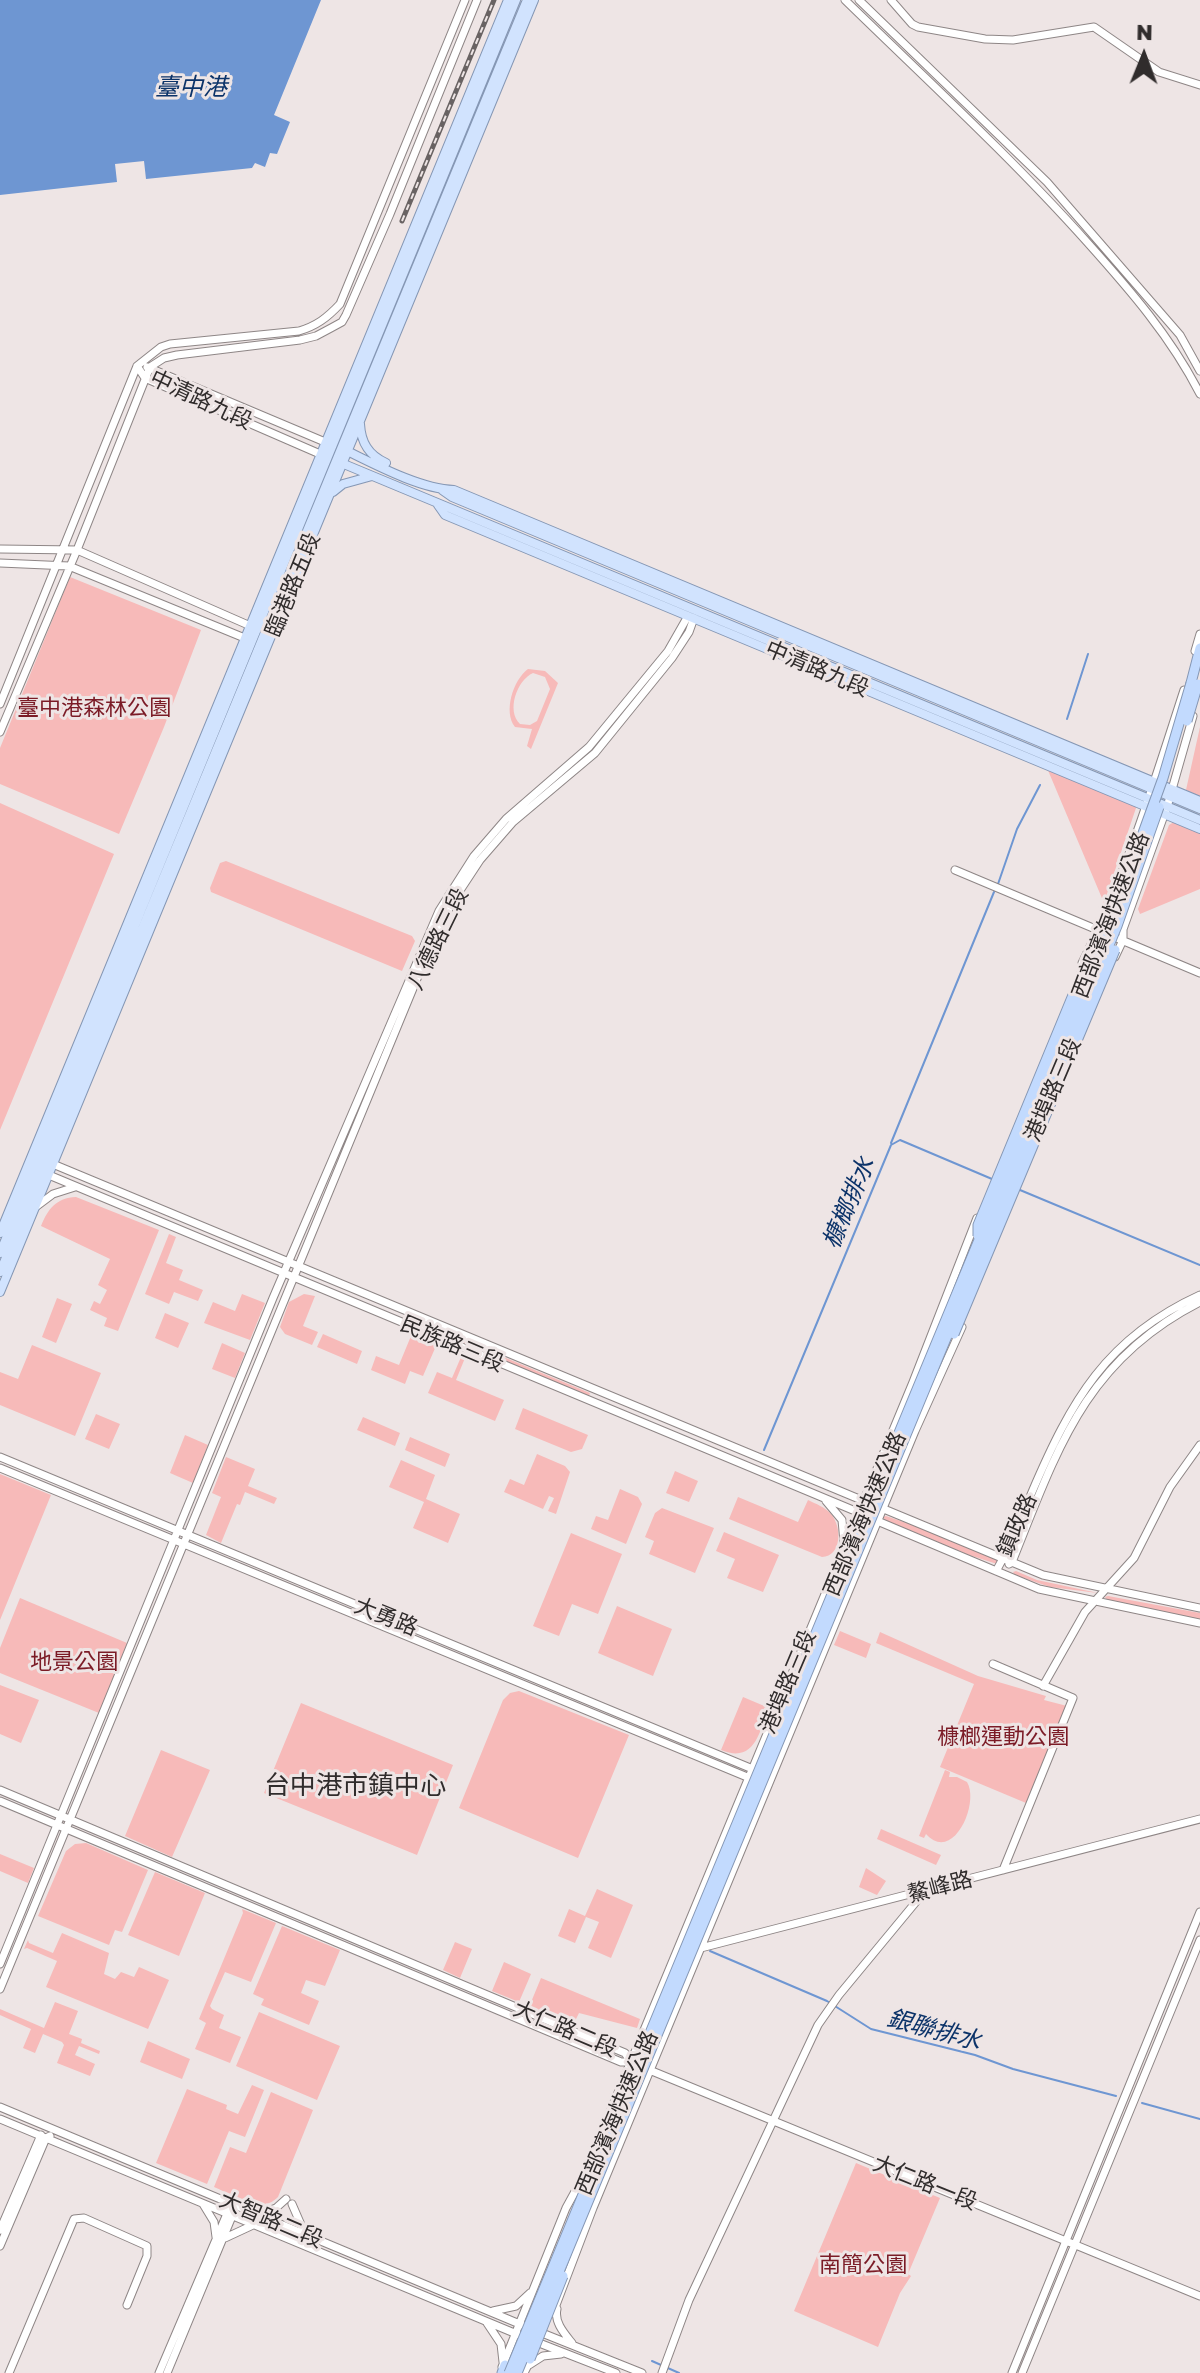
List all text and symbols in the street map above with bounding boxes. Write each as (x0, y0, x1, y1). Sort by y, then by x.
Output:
north arrow (1104, 16, 1184, 96)
text: N (1136, 18, 1153, 45)
water label: 臺中港 (155, 73, 227, 101)
street label: 中清路九段 (146, 365, 256, 435)
street label: 臨港路五段 (260, 529, 326, 641)
street label: 中清路九段 (761, 635, 873, 703)
park label: 臺中港森林公園 (17, 695, 171, 721)
street label: 西部濱海快速公路 (1067, 828, 1155, 1002)
street label: 八德路三段 (402, 884, 474, 994)
street label: 港埠路三段 (1019, 1034, 1087, 1146)
water label: 槺榔排水 (817, 1153, 881, 1253)
street label: 民族路三段 (396, 1310, 508, 1378)
street label: 西部濱海快速公路 (818, 1428, 912, 1600)
street label: 鎮政路 (992, 1489, 1042, 1561)
street label: 大勇路 (350, 1592, 422, 1642)
street label: 港埠路三段 (754, 1626, 822, 1738)
park label: 地景公園 (30, 1649, 118, 1675)
park label: 槺榔運動公園 (937, 1724, 1069, 1750)
district label: 台中港市鎮中心 (264, 1770, 446, 1802)
street label: 鰲峰路 (905, 1866, 975, 1908)
street label: 大仁路二段 (509, 1995, 621, 2063)
water label: 銀聯排水 (884, 2004, 984, 2056)
street label: 西部濱海快速公路 (570, 2027, 664, 2199)
street label: 大仁路一段 (869, 2150, 981, 2216)
street label: 大智路二段 (215, 2186, 327, 2254)
park label: 南簡公園 (819, 2252, 907, 2278)

